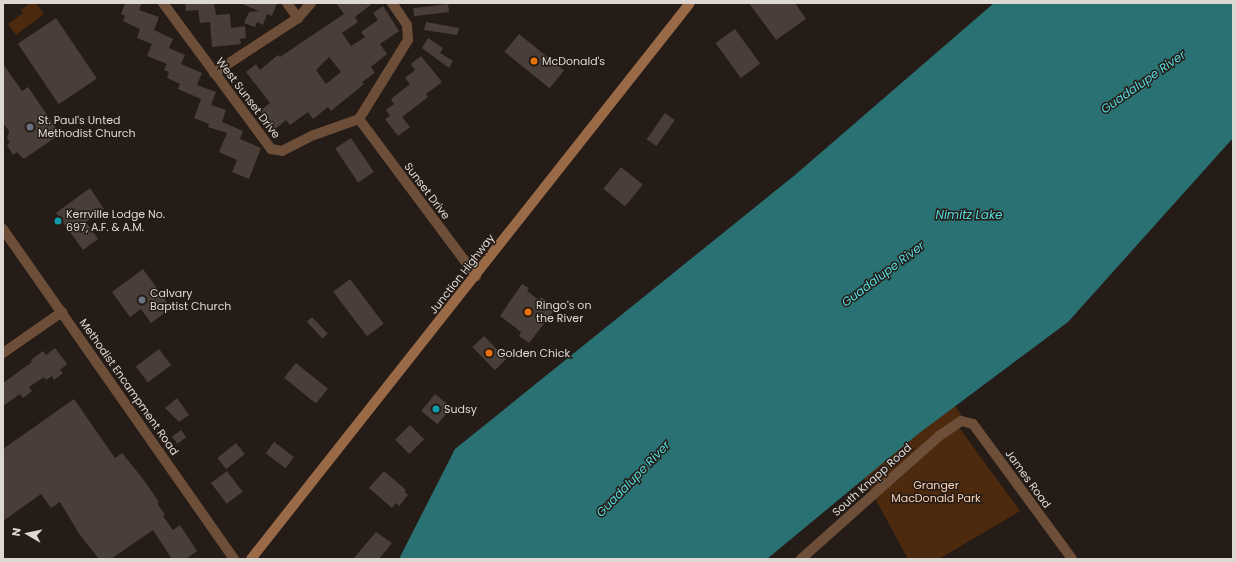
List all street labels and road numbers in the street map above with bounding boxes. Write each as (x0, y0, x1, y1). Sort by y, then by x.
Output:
street label: West Sunset Drive (213, 55, 283, 141)
street label: Sunset Drive (401, 160, 453, 222)
street label: Junction Highway (427, 231, 497, 317)
street label: Methodist Encampment Road (77, 316, 181, 458)
street label: South Knapp Road (830, 441, 914, 519)
street label: James Road (1002, 447, 1054, 511)

